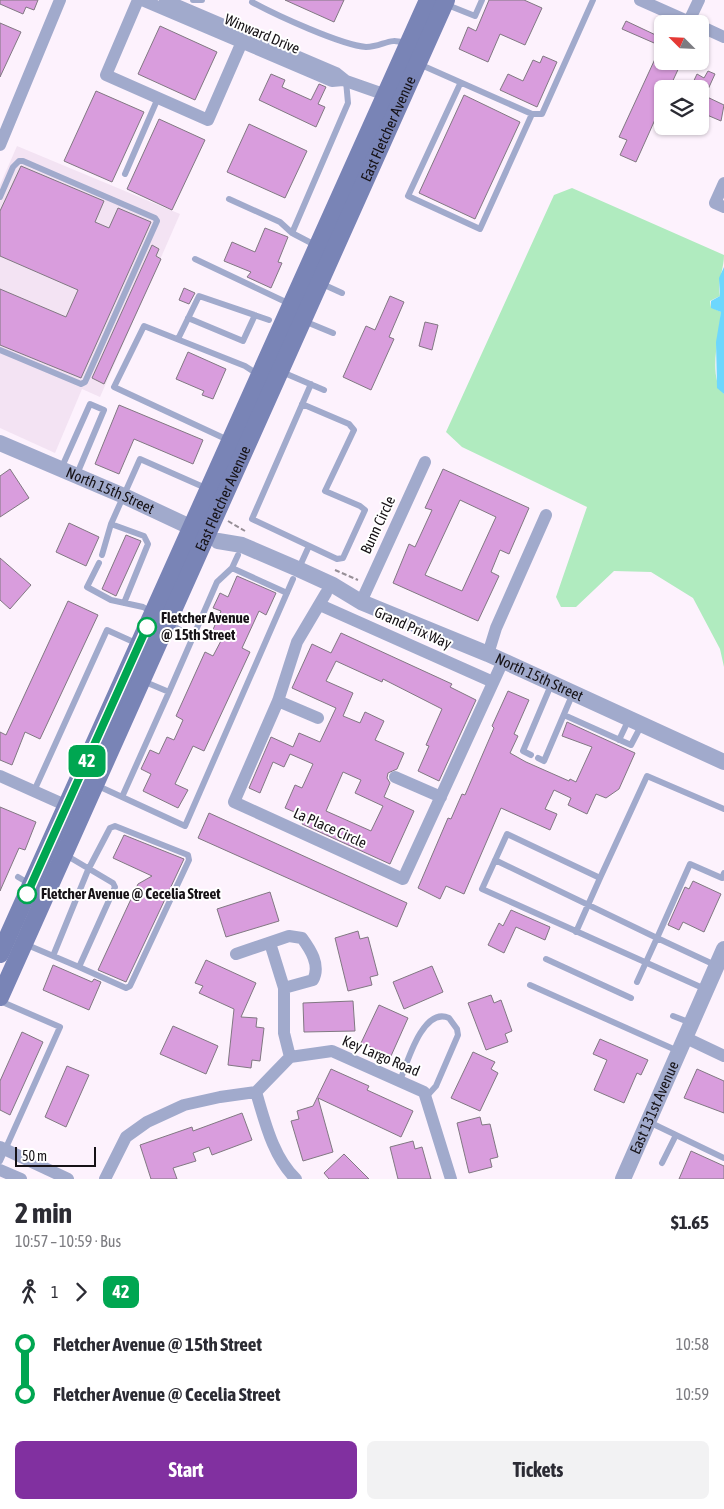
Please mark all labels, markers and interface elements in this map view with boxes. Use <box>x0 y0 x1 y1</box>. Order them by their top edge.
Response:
street label: Winward Drive <box>222 10 303 57</box>
north arrow <box>654 15 709 70</box>
map controls <box>654 15 709 135</box>
street label: East Fletcher Avenue <box>357 73 419 184</box>
button: layers <box>654 80 709 135</box>
street label: East Fletcher Avenue <box>192 443 254 554</box>
street label: North 15th Street <box>64 463 157 517</box>
street label: Bunn Circle <box>357 493 398 556</box>
street label: Grand Prix Way <box>372 603 454 652</box>
place label: Fletcher Avenue @ 15th Street <box>161 609 250 643</box>
marker: Fletcher Avenue @ 15th Street <box>137 617 157 637</box>
street label: North 15th Street <box>493 650 586 704</box>
line badge: 42 <box>64 745 110 777</box>
text: 42 <box>79 750 95 771</box>
street label: La Place Circle <box>291 804 370 851</box>
marker: Fletcher Avenue @ Cecelia Street <box>17 884 37 904</box>
place label: Fletcher Avenue @ Cecelia Street <box>41 885 221 902</box>
street label: Key Largo Road <box>340 1032 423 1080</box>
street label: East 131st Avenue <box>626 1058 682 1156</box>
scale bar <box>15 1144 96 1167</box>
text: 50 m <box>22 1148 47 1164</box>
text: 2 min <box>15 1197 72 1229</box>
text: $1.65 <box>671 1211 709 1233</box>
text: 10:57 – 10:59 · Bus <box>15 1232 121 1250</box>
icon: walk <box>15 1278 43 1306</box>
icon: forward <box>67 1278 95 1306</box>
text: 42 <box>113 1281 129 1302</box>
text: 1 <box>51 1283 59 1301</box>
text: Fletcher Avenue @ 15th Street <box>53 1333 262 1355</box>
text: 10:58 <box>676 1335 709 1353</box>
text: Fletcher Avenue @ Cecelia Street <box>53 1383 280 1405</box>
text: 10:59 <box>676 1385 709 1403</box>
button: Start <box>15 1441 357 1499</box>
button: Tickets <box>367 1441 709 1499</box>

